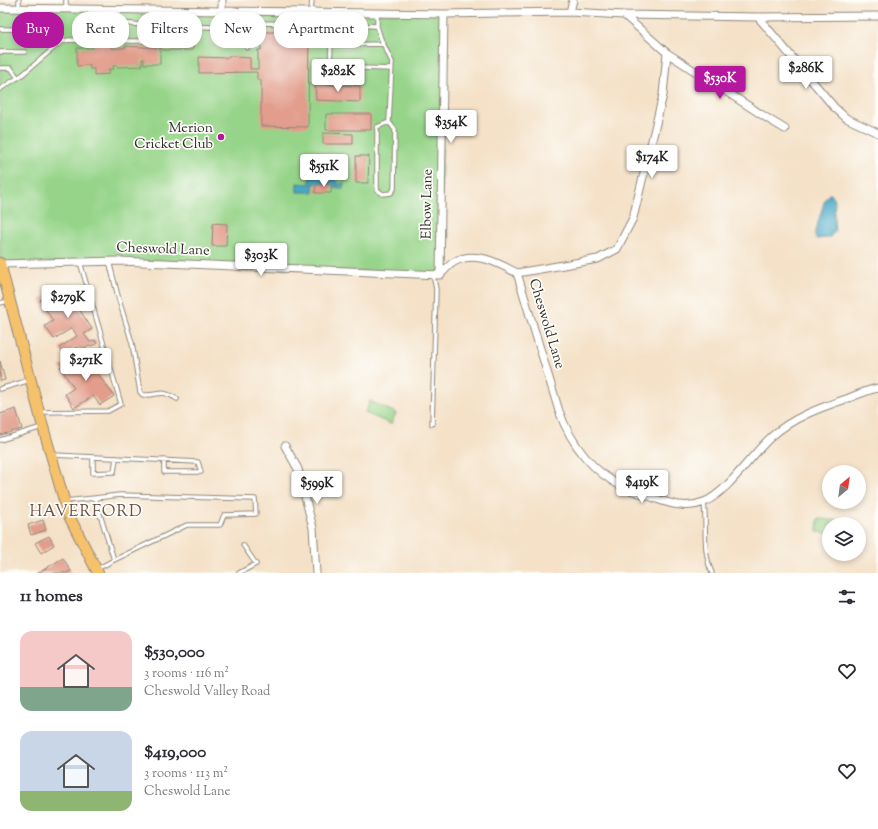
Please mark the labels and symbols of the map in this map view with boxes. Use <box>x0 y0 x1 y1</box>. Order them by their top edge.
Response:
pin: $286K <box>778 56 834 90</box>
pin: $282K <box>310 59 366 93</box>
pin: $530K <box>692 66 748 100</box>
pin: $354K <box>423 110 479 144</box>
place label: Merion Cricket Club <box>134 119 213 155</box>
marker: Merion Cricket Club <box>216 132 226 142</box>
pin: $174K <box>624 145 680 179</box>
pin: $551K <box>296 154 352 188</box>
street label: Elbow Lane <box>417 169 439 239</box>
street label: Cheswold Lane <box>116 238 210 262</box>
pin: $303K <box>233 243 289 277</box>
street label: Cheswold Lane <box>523 276 569 372</box>
pin: $279K <box>40 285 96 319</box>
pin: $271K <box>58 348 114 382</box>
north arrow <box>822 465 866 509</box>
pin: $419K <box>614 470 670 504</box>
pin: $599K <box>289 471 345 505</box>
district label: HAVERFORD <box>29 501 143 524</box>

